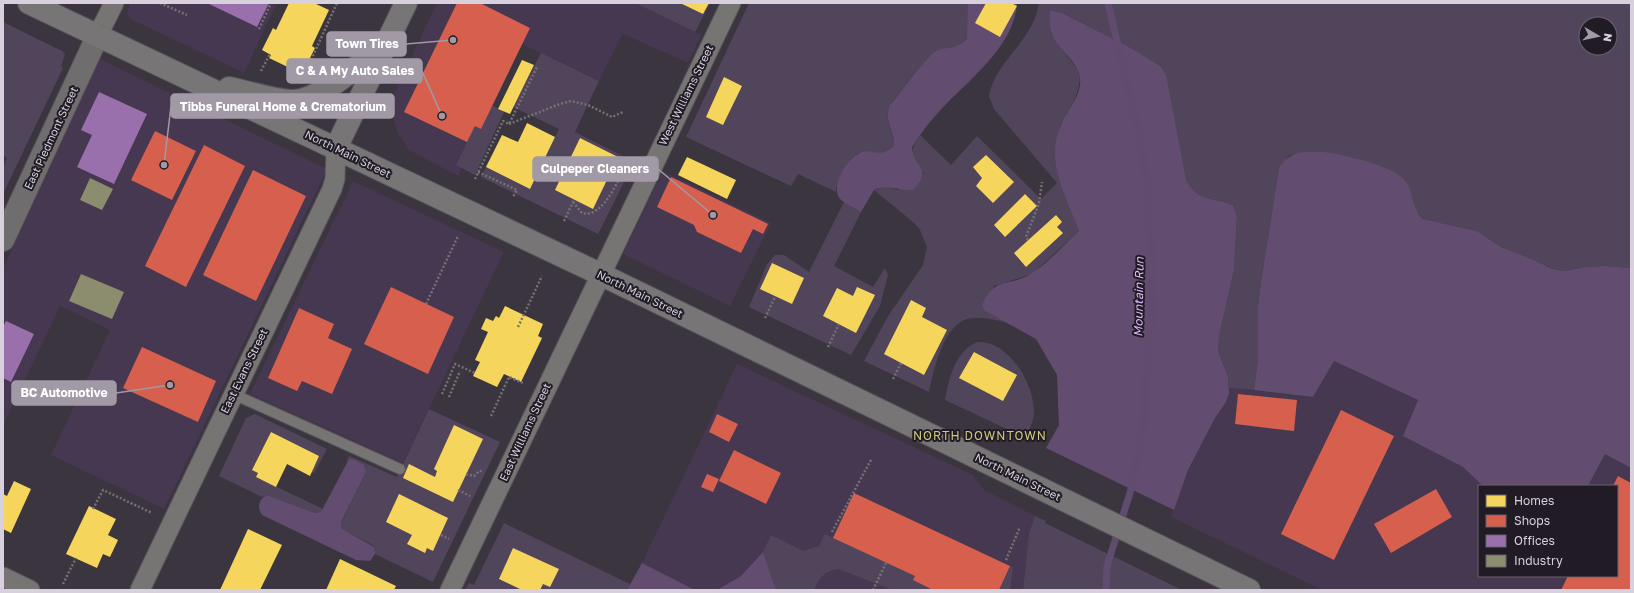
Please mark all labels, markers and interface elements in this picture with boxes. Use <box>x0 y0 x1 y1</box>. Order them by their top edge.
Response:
north arrow <box>1578 16 1618 56</box>
callout: Town Tires <box>327 32 406 56</box>
text: N <box>1601 32 1615 43</box>
text: Town Tires <box>335 36 399 51</box>
street label: West Williams Street <box>656 42 716 147</box>
callout: C & A My Auto Sales <box>287 59 422 83</box>
text: C & A My Auto Sales <box>296 63 415 78</box>
street label: East Piedmont Street <box>21 84 80 191</box>
callout: Tibbs Funeral Home & Crematorium <box>171 94 394 118</box>
text: Tibbs Funeral Home & Crematorium <box>180 99 386 114</box>
street label: North Main Street <box>303 127 393 180</box>
callout: Culpeper Cleaners <box>533 157 658 181</box>
text: Culpeper Cleaners <box>541 161 650 176</box>
water label: Mountain Run <box>1130 256 1147 337</box>
street label: North Main Street <box>595 267 685 320</box>
street label: East Evans Street <box>217 326 270 415</box>
callout: BC Automotive <box>12 381 116 405</box>
street label: East Williams Street <box>496 381 553 483</box>
text: BC Automotive <box>20 385 108 400</box>
district label: NORTH DOWNTOWN <box>913 428 1047 443</box>
street label: North Main Street <box>973 450 1063 503</box>
legend <box>1478 485 1618 577</box>
text: Homes <box>1514 493 1554 508</box>
text: Shops <box>1514 513 1550 528</box>
text: Offices <box>1514 533 1555 548</box>
text: Industry <box>1514 553 1563 568</box>

